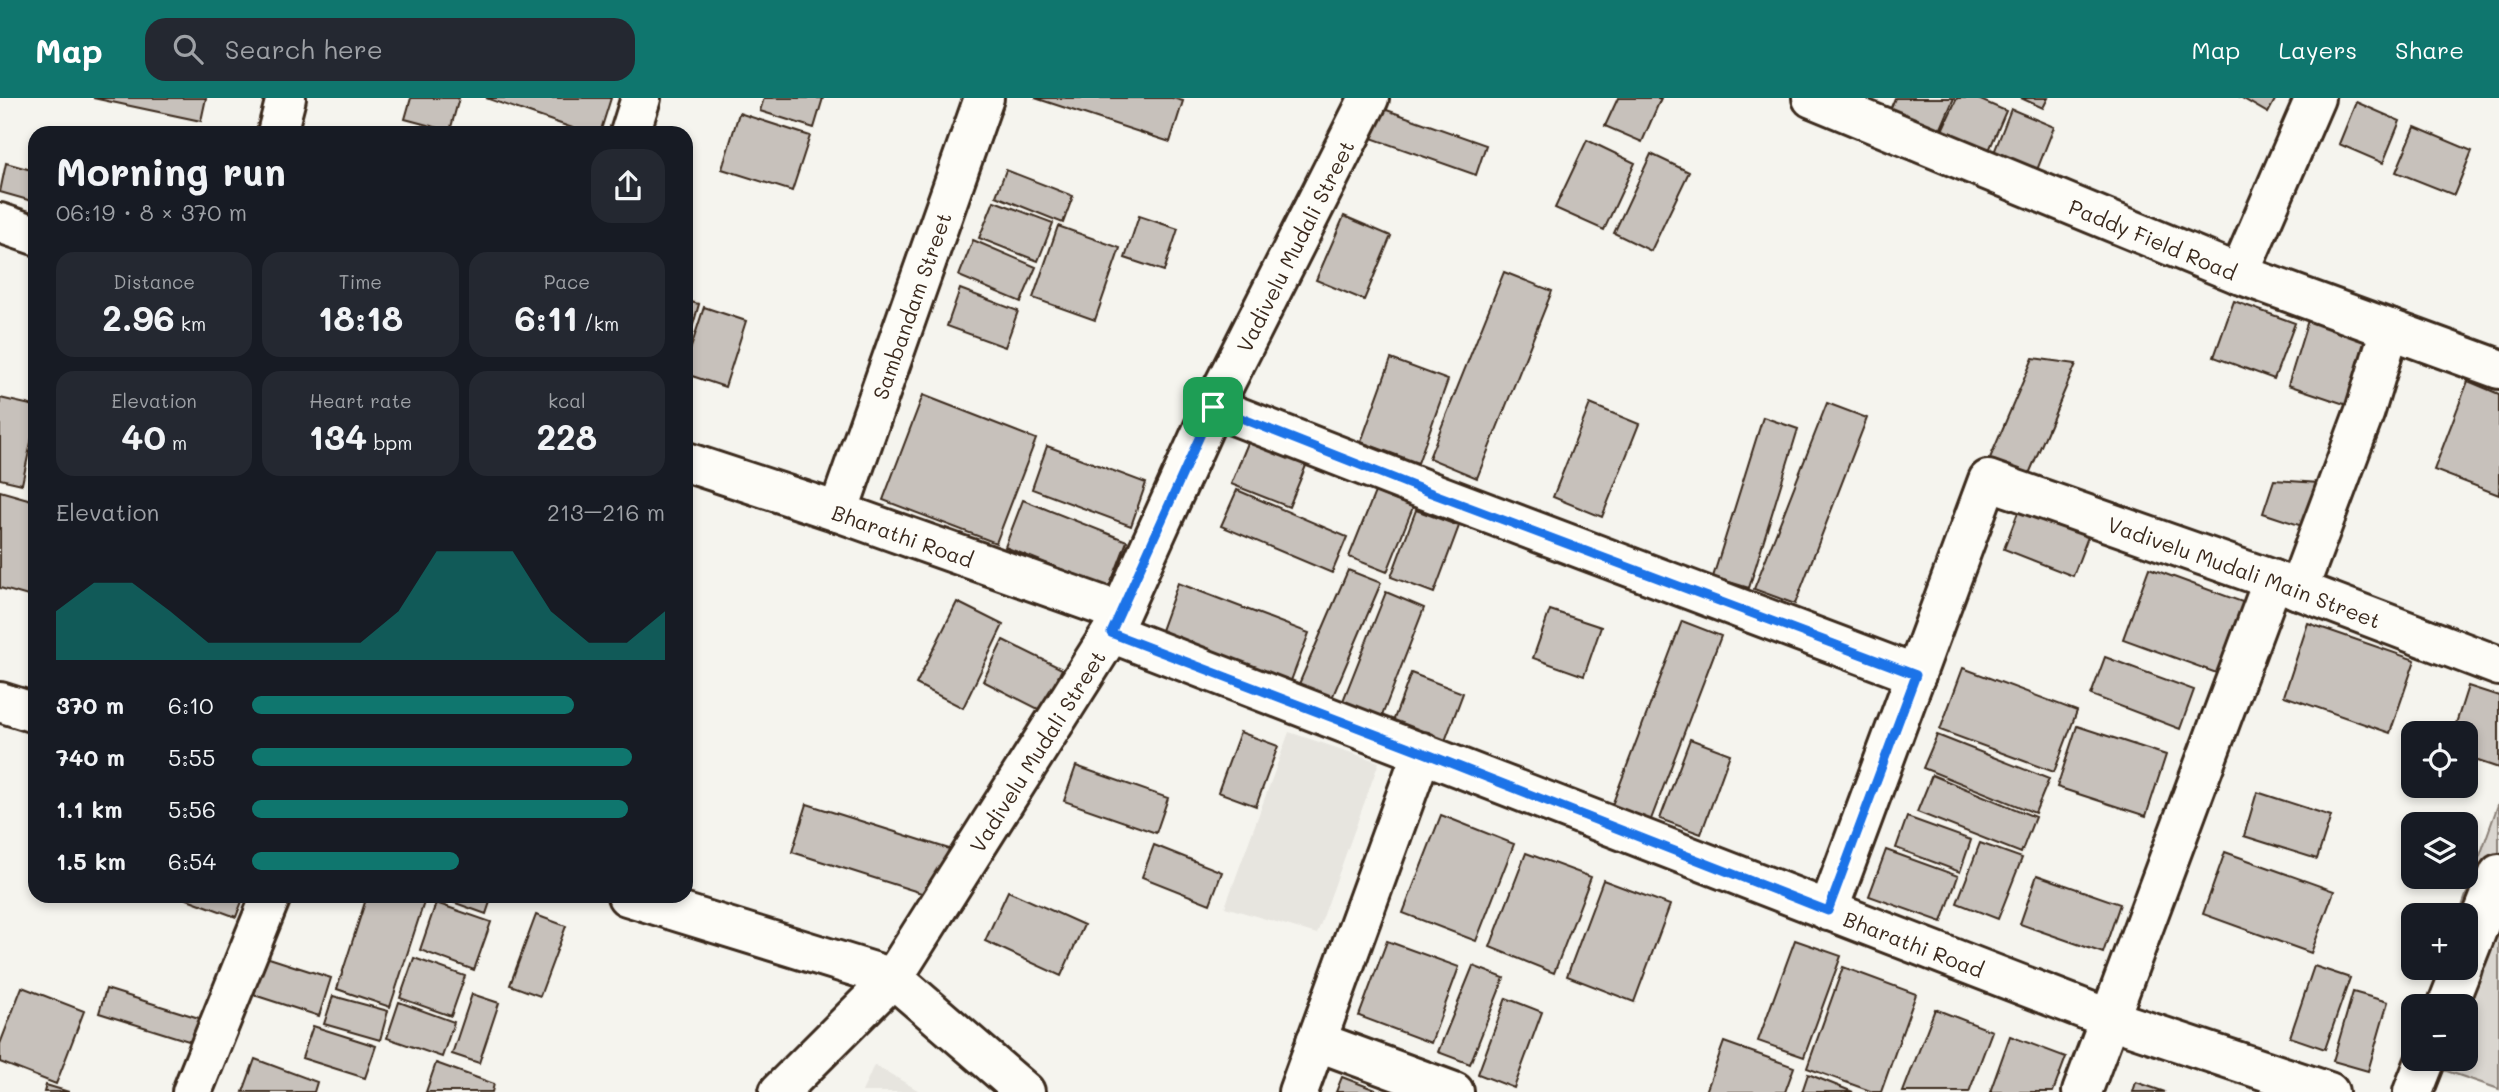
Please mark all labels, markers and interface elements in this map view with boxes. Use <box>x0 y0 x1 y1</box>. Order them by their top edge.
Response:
search box <box>145 18 635 81</box>
text: Map <box>35 28 103 71</box>
icon: search <box>169 30 207 68</box>
text: Search here <box>225 32 383 66</box>
text: Map <box>2192 34 2240 65</box>
text: Layers <box>2278 34 2357 65</box>
text: Share <box>2395 34 2464 65</box>
street label: Vadivelu Mudali Street <box>1230 135 1359 356</box>
text: Morning run <box>56 146 286 196</box>
button: share <box>591 149 665 223</box>
street label: Paddy Field Road <box>2065 192 2241 285</box>
text: 06:19 · 8 × 370 m <box>56 197 247 227</box>
street label: Sambandam Street <box>865 208 956 403</box>
text: Distance <box>113 269 195 294</box>
text: Time <box>339 269 382 294</box>
text: Pace <box>544 269 590 294</box>
text: 2.96 <box>102 294 175 340</box>
text: 18:18 <box>318 294 403 340</box>
text: 6:11 <box>515 294 578 340</box>
text: km <box>175 311 206 336</box>
text: /km <box>578 311 619 336</box>
pin <box>1183 377 1243 437</box>
text: Elevation <box>112 388 197 413</box>
text: Heart rate <box>309 388 412 413</box>
text: kcal <box>548 388 586 413</box>
icon: arrive <box>1194 388 1232 426</box>
text: 40 <box>121 413 166 459</box>
text: 134 <box>309 413 367 459</box>
text: 228 <box>536 413 597 459</box>
text: m <box>166 430 187 455</box>
text: bpm <box>367 430 412 455</box>
text: Elevation <box>56 497 159 527</box>
text: 213–216 m <box>547 497 665 527</box>
street label: Bharathi Road <box>829 498 977 573</box>
street label: Vadivelu Mudali Main Street <box>2104 510 2385 633</box>
street label: Vadivelu Mudali Street <box>963 645 1110 857</box>
text: 370 m <box>56 690 124 720</box>
text: 6:10 <box>168 690 214 720</box>
map controls <box>2401 721 2478 1071</box>
button: locate <box>2401 721 2478 798</box>
text: 740 m <box>56 742 125 772</box>
text: 5:55 <box>168 742 215 772</box>
text: 1.1 km <box>56 794 122 824</box>
text: 5:56 <box>168 794 216 824</box>
button: layers <box>2401 812 2478 889</box>
text: 1.5 km <box>56 846 126 876</box>
text: 6:54 <box>168 846 216 876</box>
button: + <box>2401 903 2478 980</box>
street label: Bharathi Road <box>1840 904 1988 983</box>
button: − <box>2401 994 2478 1071</box>

